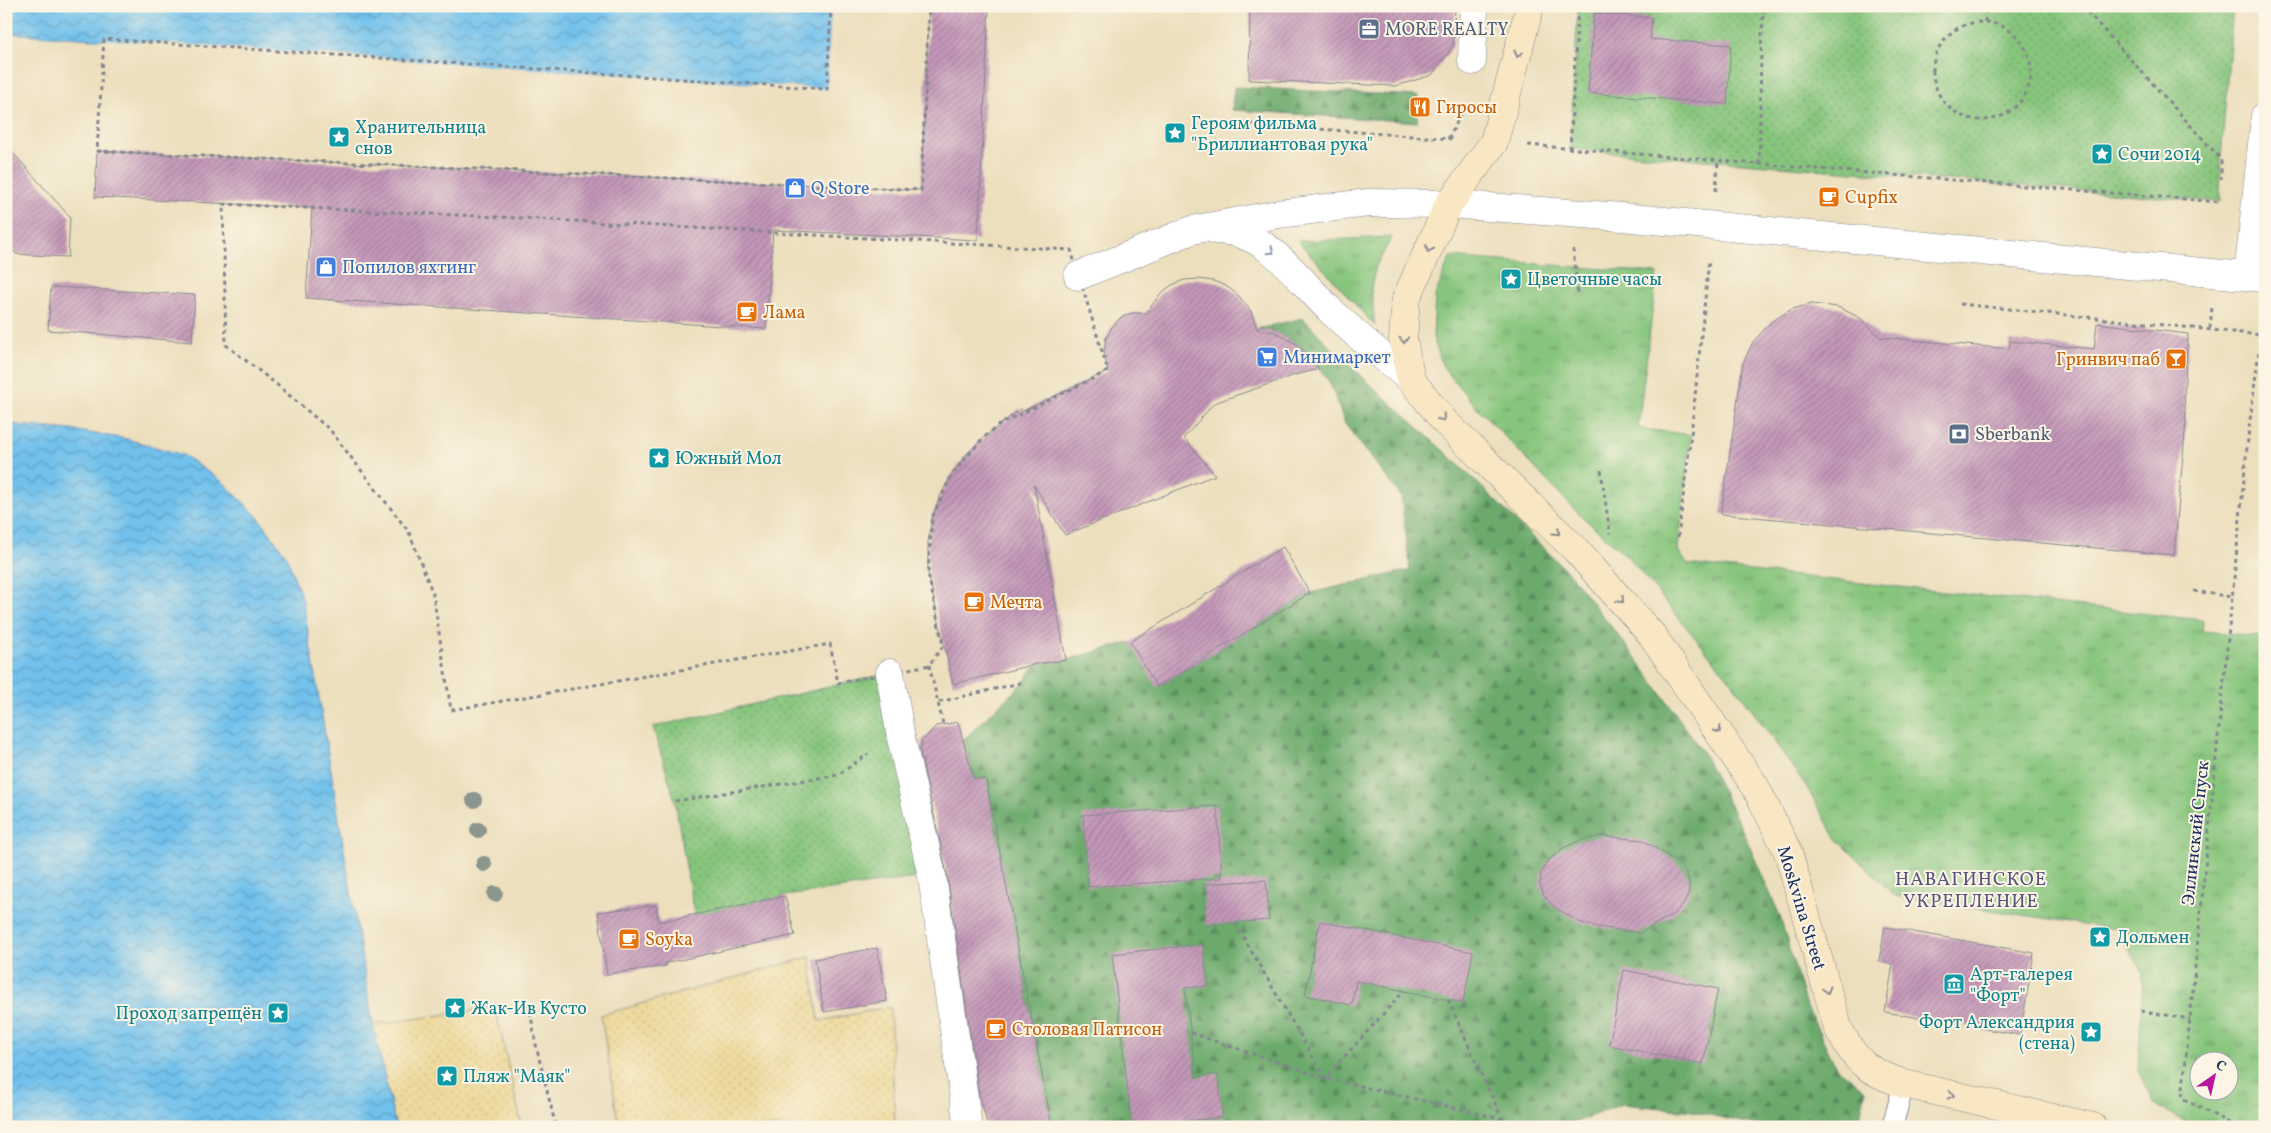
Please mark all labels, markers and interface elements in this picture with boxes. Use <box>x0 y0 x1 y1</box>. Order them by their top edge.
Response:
office icon: MORE REALTY <box>1357 17 1381 41</box>
place label: MORE REALTY <box>1385 18 1509 43</box>
one-way arrow <box>1513 49 1524 58</box>
restaurant icon: Гиросы <box>1408 95 1432 119</box>
place label: Гиросы <box>1436 96 1497 121</box>
place label: Героям фильма "Бриллиантовая рука" <box>1191 112 1373 158</box>
place label: Хранительница снов <box>355 116 486 162</box>
place icon: Героям фильма "Бриллиантовая рука" <box>1163 121 1187 145</box>
place icon: Хранительница снов <box>327 125 351 149</box>
place icon: Сочи 2014 <box>2090 142 2114 166</box>
place label: Сочи 2014 <box>2118 143 2202 168</box>
shop icon: Q Store <box>783 176 807 200</box>
place label: Q Store <box>811 177 869 202</box>
cafe icon: Cupfix <box>1817 185 1841 209</box>
place label: Cupfix <box>1845 186 1898 211</box>
one-way arrow <box>1424 244 1435 253</box>
one-way arrow <box>1265 245 1275 254</box>
shop icon: Попилов яхтинг <box>314 255 338 279</box>
place label: Попилов яхтинг <box>342 256 476 281</box>
place icon: Цветочные часы <box>1499 267 1523 291</box>
place label: Цветочные часы <box>1527 268 1662 293</box>
cafe icon: Лама <box>735 300 759 324</box>
place label: Лама <box>763 301 805 326</box>
one-way arrow <box>1399 336 1410 344</box>
supermarket icon: Минимаркет <box>1255 345 1279 369</box>
place label: Минимаркет <box>1283 346 1391 371</box>
bar icon: Гринвич паб <box>2164 347 2188 371</box>
place label: Гринвич паб <box>2056 348 2160 373</box>
one-way arrow <box>1436 412 1445 421</box>
bank icon: Sberbank <box>1947 422 1971 446</box>
place label: Sberbank <box>1975 423 2050 448</box>
place icon: Южный Мол <box>647 446 671 470</box>
place label: Южный Мол <box>675 447 782 472</box>
one-way arrow <box>1552 526 1561 535</box>
cafe icon: Мечта <box>962 590 986 614</box>
place label: Мечта <box>990 591 1043 616</box>
one-way arrow <box>1615 594 1624 603</box>
one-way arrow <box>1712 724 1721 734</box>
street label: Эллинский Спуск <box>2176 759 2217 907</box>
street label: Moskvina Street <box>1770 843 1831 974</box>
district label: НАВАГИНСКОЕ УКРЕПЛЕНИЕ <box>1895 867 2047 915</box>
place icon: Дольмен <box>2088 925 2112 949</box>
place label: Дольмен <box>2116 926 2189 951</box>
cafe icon: Soyka <box>617 927 641 951</box>
place label: Soyka <box>645 928 693 953</box>
place label: Арт-галерея "Форт" <box>1970 963 2073 1009</box>
museum icon: Арт-галерея "Форт" <box>1942 972 1966 996</box>
one-way arrow <box>1822 986 1832 994</box>
place icon: Жак-Ив Кусто <box>443 996 467 1020</box>
place label: Жак-Ив Кусто <box>471 997 587 1022</box>
place icon: Проход запрещён <box>266 1001 290 1025</box>
place label: Проход запрещён <box>116 1002 262 1027</box>
place label: Форт Александрия (стена) <box>1919 1011 2075 1057</box>
cafe icon: Столовая Патисон <box>984 1017 1008 1041</box>
place label: Столовая Патисон <box>1012 1018 1162 1043</box>
place icon: Форт Александрия (стена) <box>2079 1020 2103 1044</box>
north arrow <box>2188 1050 2238 1100</box>
text: С <box>2211 1056 2229 1077</box>
place icon: Пляж "Маяк" <box>435 1064 459 1088</box>
place label: Пляж "Маяк" <box>463 1065 571 1090</box>
one-way arrow <box>1947 1089 1956 1100</box>

